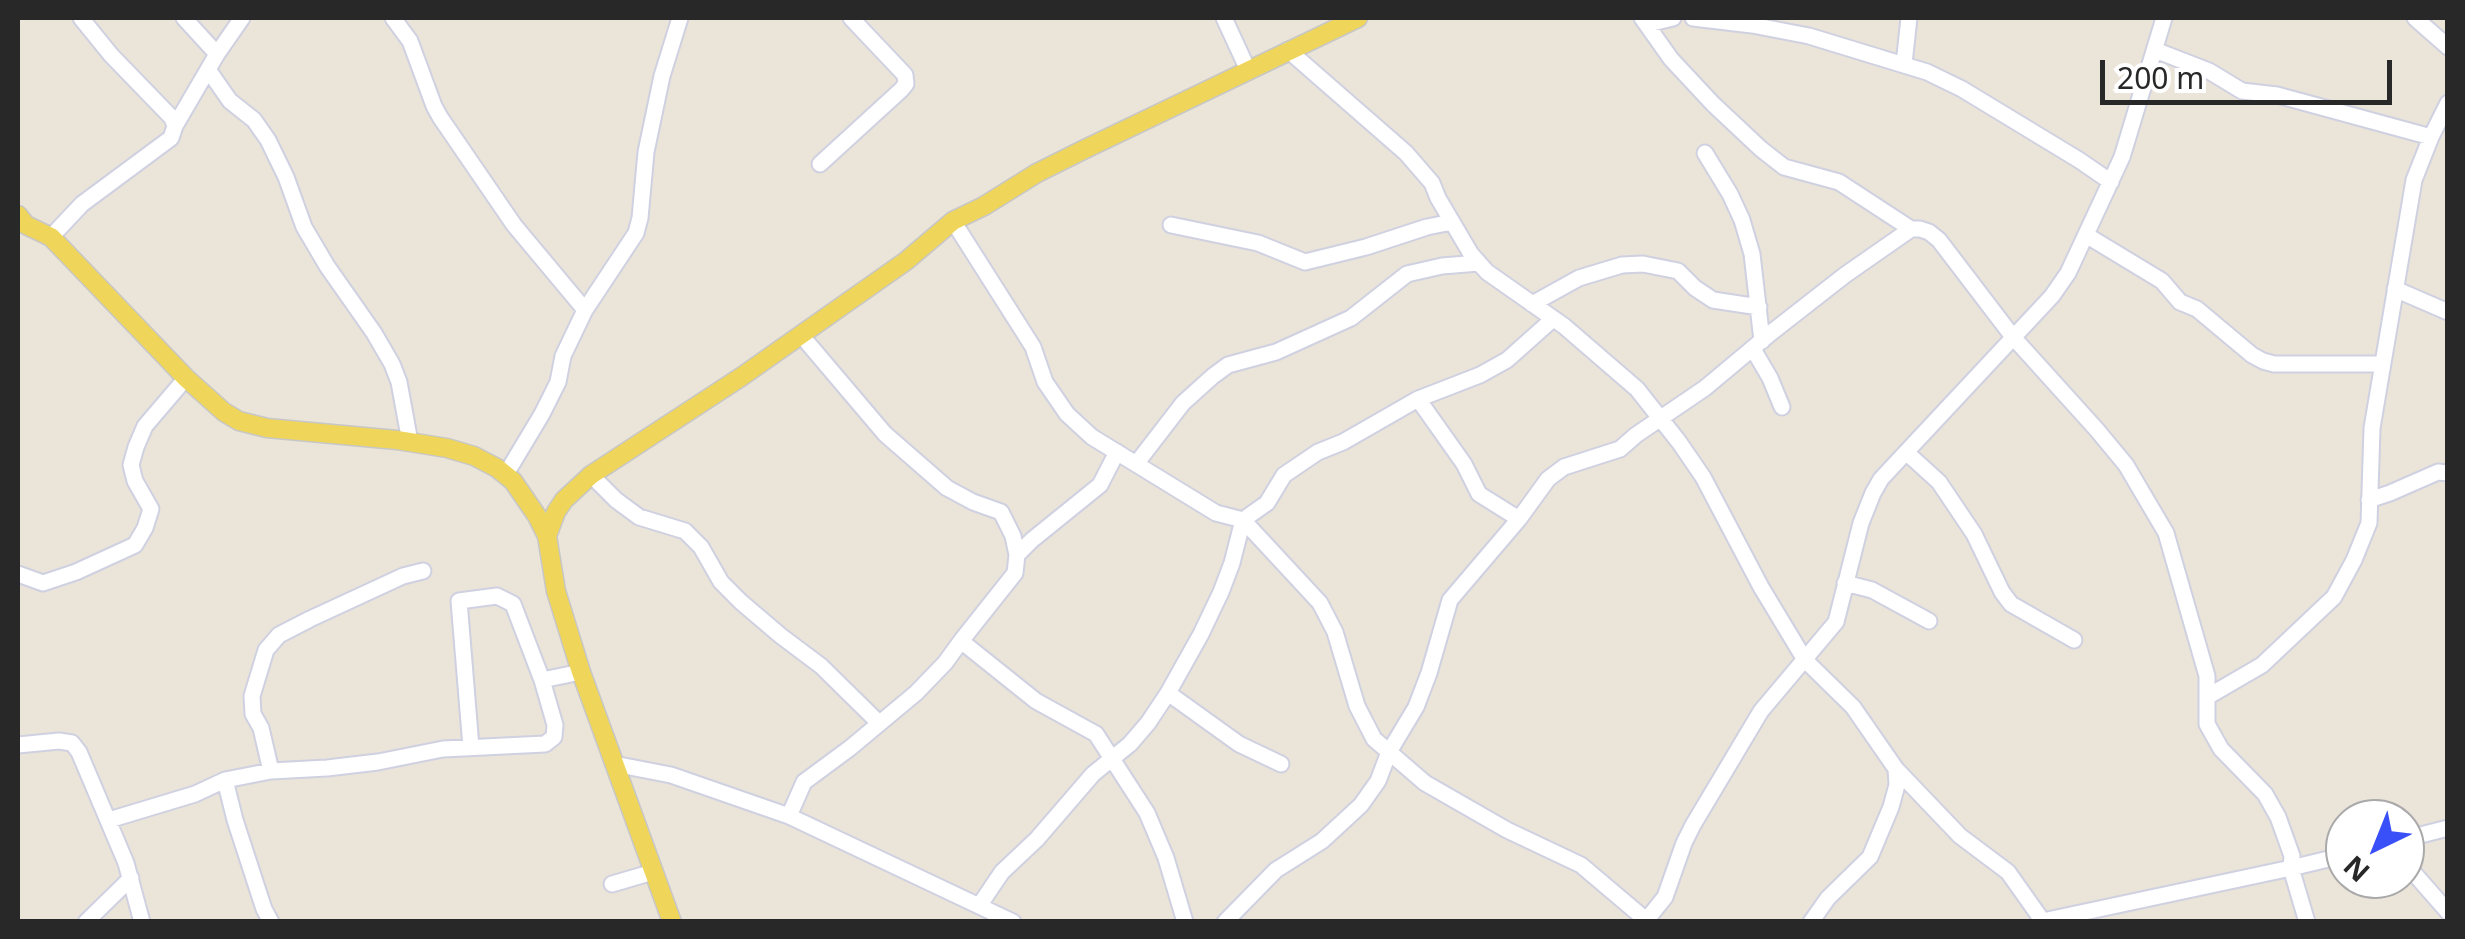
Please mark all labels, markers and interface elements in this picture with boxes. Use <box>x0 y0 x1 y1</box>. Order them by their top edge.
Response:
scale bar <box>2105 40 2398 102</box>
text: 200 m <box>2117 57 2204 98</box>
north arrow <box>2325 799 2425 899</box>
text: N <box>2335 848 2377 891</box>

